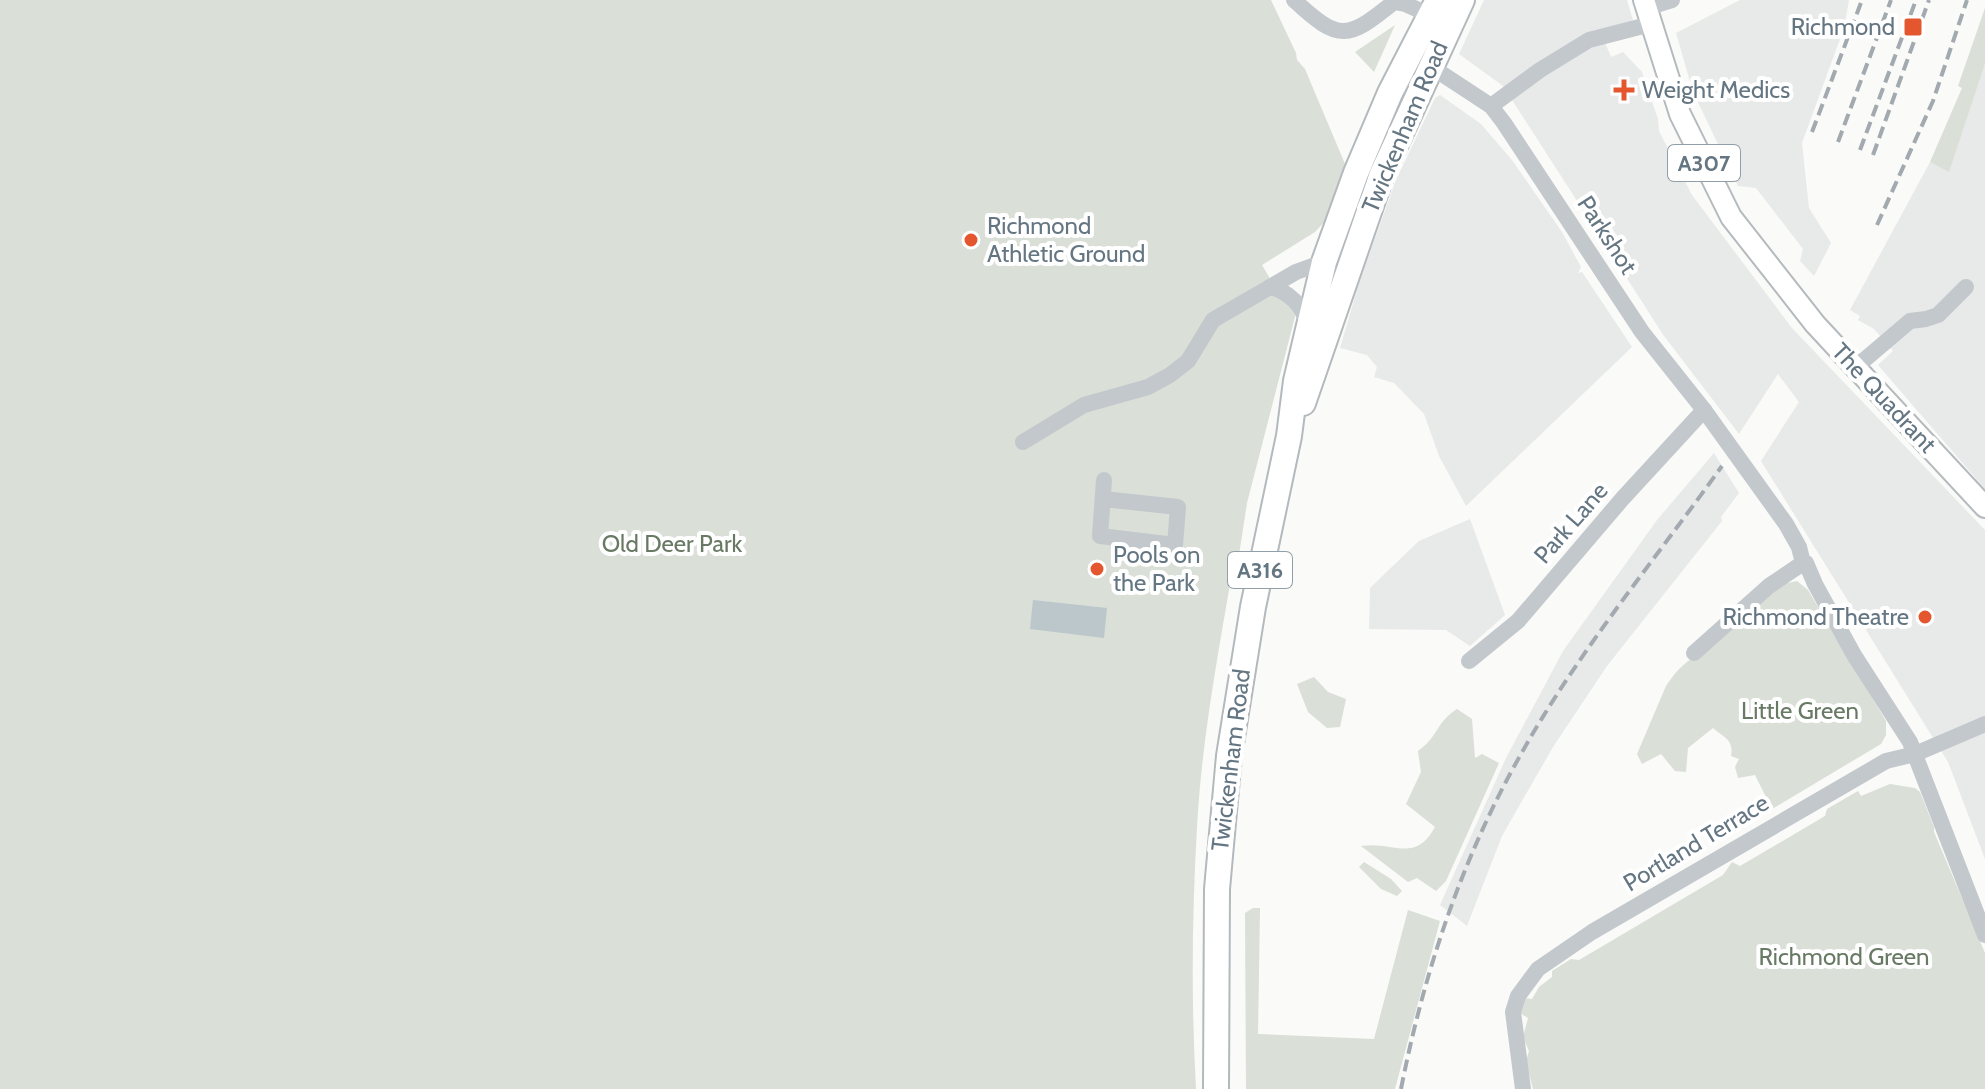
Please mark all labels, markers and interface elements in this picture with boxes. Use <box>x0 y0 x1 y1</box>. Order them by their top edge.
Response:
place label: Richmond <box>1791 12 1895 41</box>
marker: Richmond <box>1902 16 1924 38</box>
street label: Twickenham Road <box>1355 37 1454 217</box>
place label: Weight Medics <box>1642 75 1790 104</box>
marker: Weight Medics <box>1613 79 1635 101</box>
road number: A307 <box>1668 145 1740 181</box>
street label: Parkshot <box>1571 190 1643 279</box>
place label: Richmond Athletic Ground <box>987 211 1145 268</box>
marker: Richmond Athletic Ground <box>962 231 980 249</box>
street label: The Quadrant <box>1826 337 1942 459</box>
street label: Park Lane <box>1528 476 1614 569</box>
park label: Old Deer Park <box>602 529 743 558</box>
place label: Pools on the Park <box>1113 540 1200 597</box>
road number: A316 <box>1228 552 1292 588</box>
marker: Pools on the Park <box>1088 560 1106 578</box>
place label: Richmond Theatre <box>1722 602 1909 631</box>
marker: Richmond Theatre <box>1916 608 1934 626</box>
street label: Twickenham Road <box>1205 667 1256 853</box>
park label: Little Green <box>1741 696 1859 725</box>
street label: Portland Terrace <box>1618 788 1774 897</box>
park label: Richmond Green <box>1759 942 1929 971</box>

